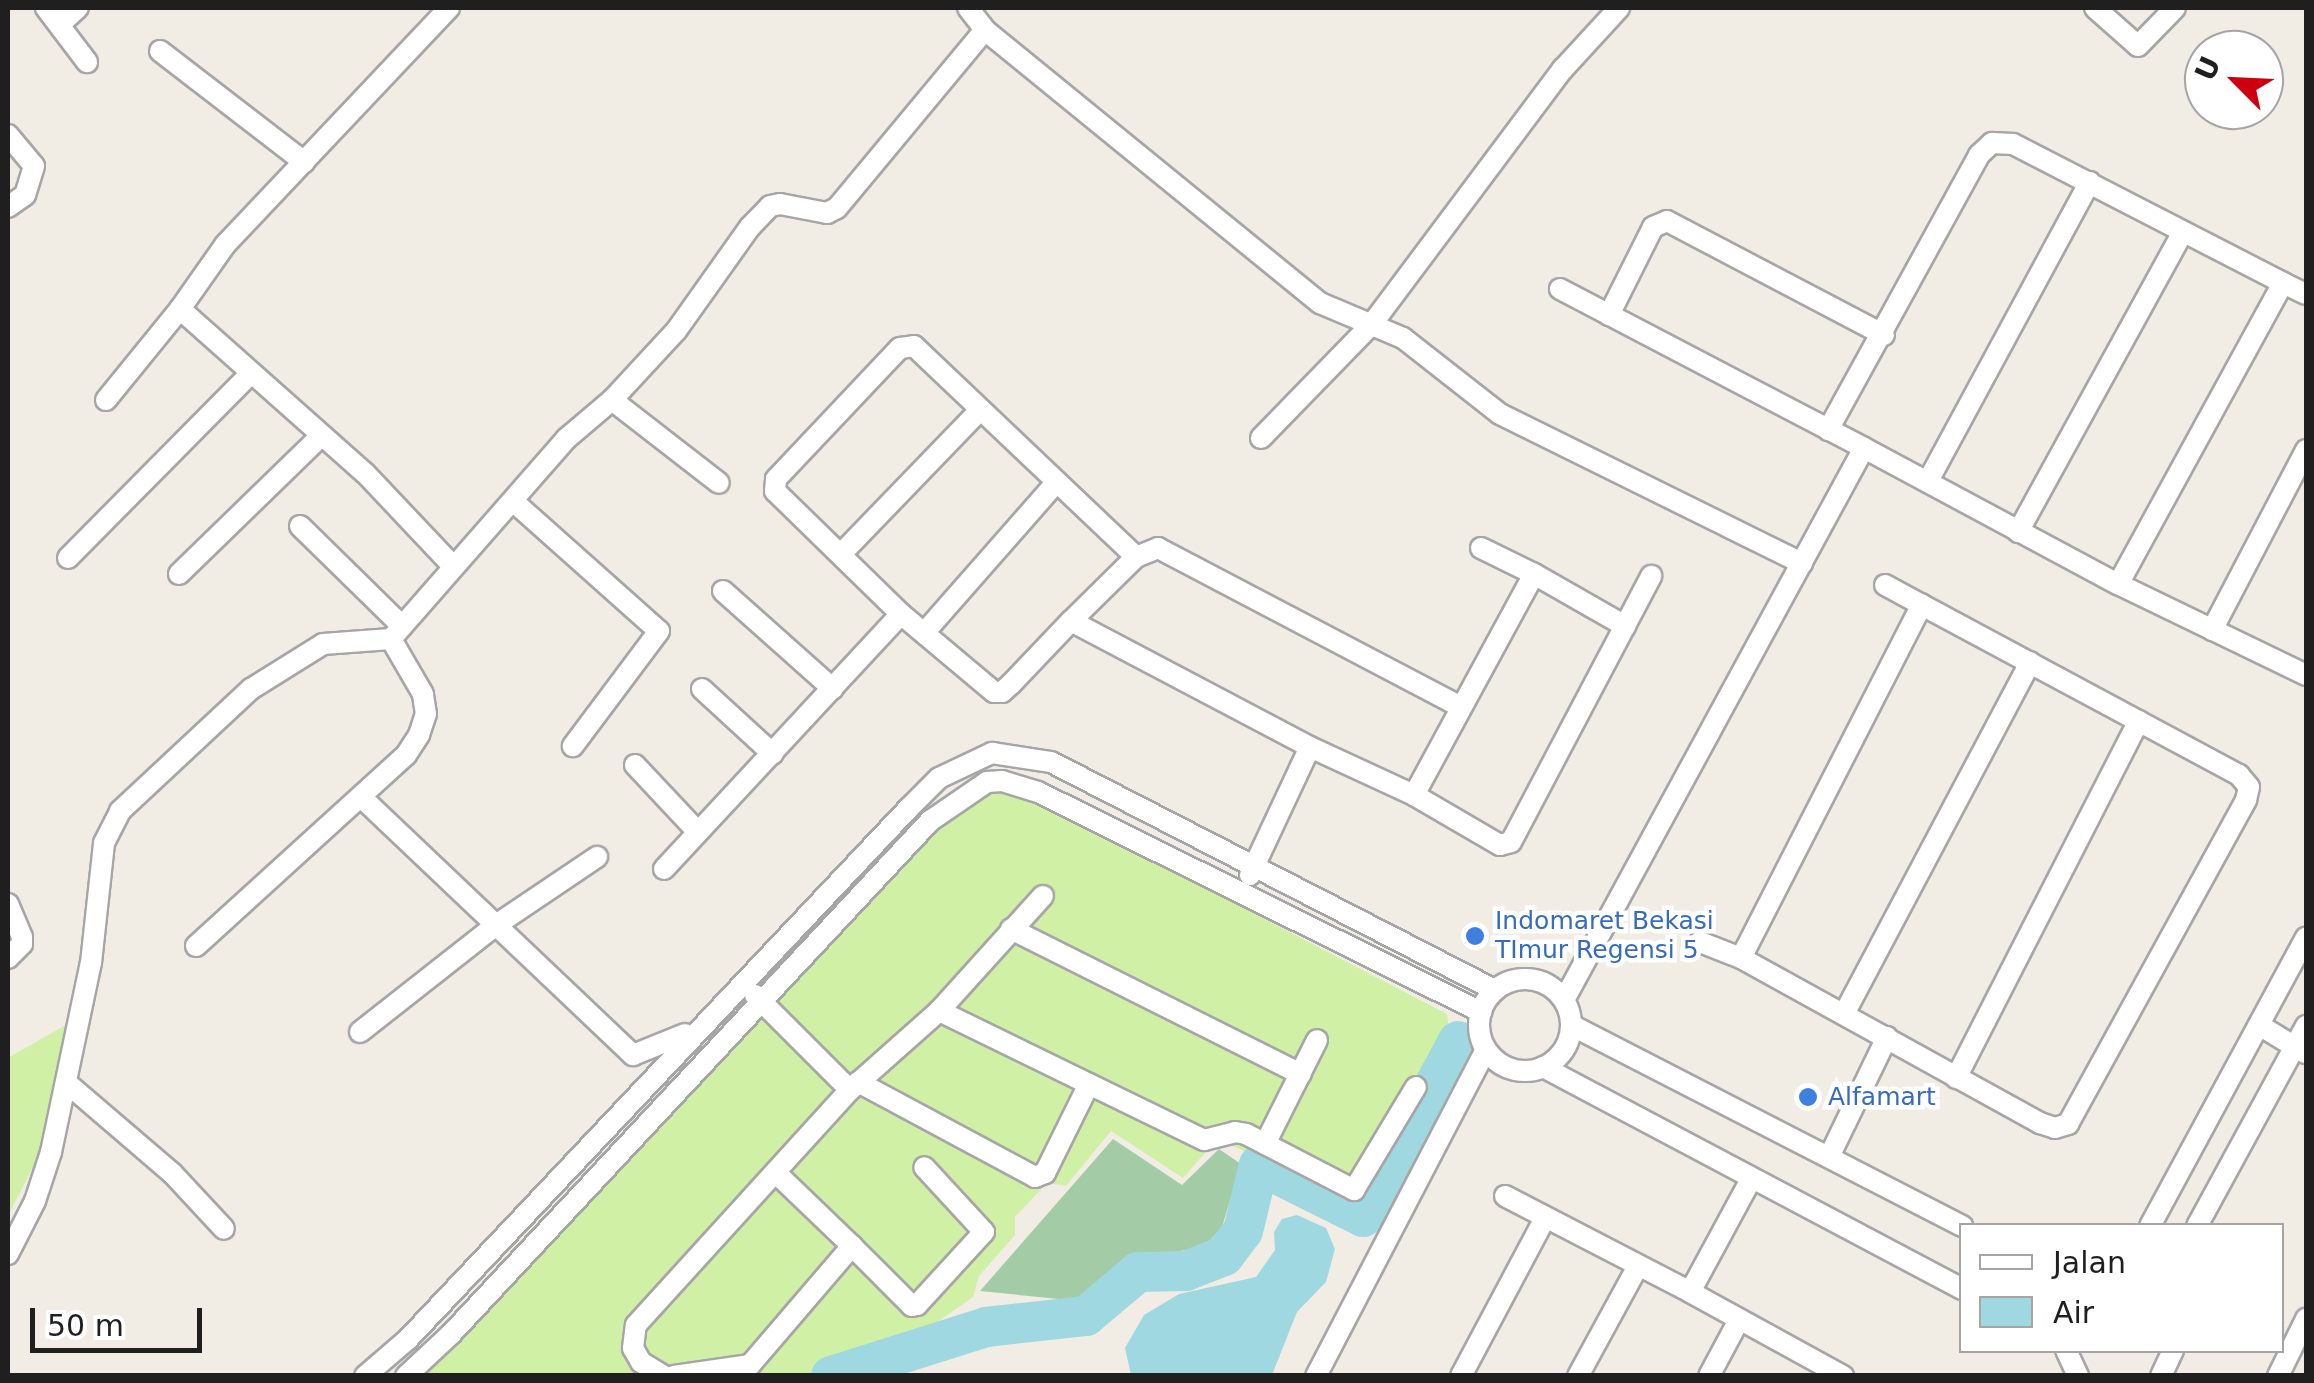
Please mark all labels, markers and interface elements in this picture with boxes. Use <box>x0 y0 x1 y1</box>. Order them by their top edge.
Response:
north arrow <box>2184 30 2284 130</box>
text: U <box>2188 51 2228 86</box>
place label: Indomaret Bekasi TImur Regensi 5 <box>1495 907 1714 966</box>
marker: Indomaret Bekasi TImur Regensi 5 <box>1464 925 1486 947</box>
place label: Alfamart <box>1828 1082 1936 1112</box>
marker: Alfamart <box>1797 1086 1819 1108</box>
legend <box>1959 1223 2284 1353</box>
text: Jalan <box>2053 1245 2126 1280</box>
scale bar <box>35 1288 208 1350</box>
text: Air <box>2053 1295 2094 1330</box>
text: 50 m <box>47 1308 124 1343</box>

